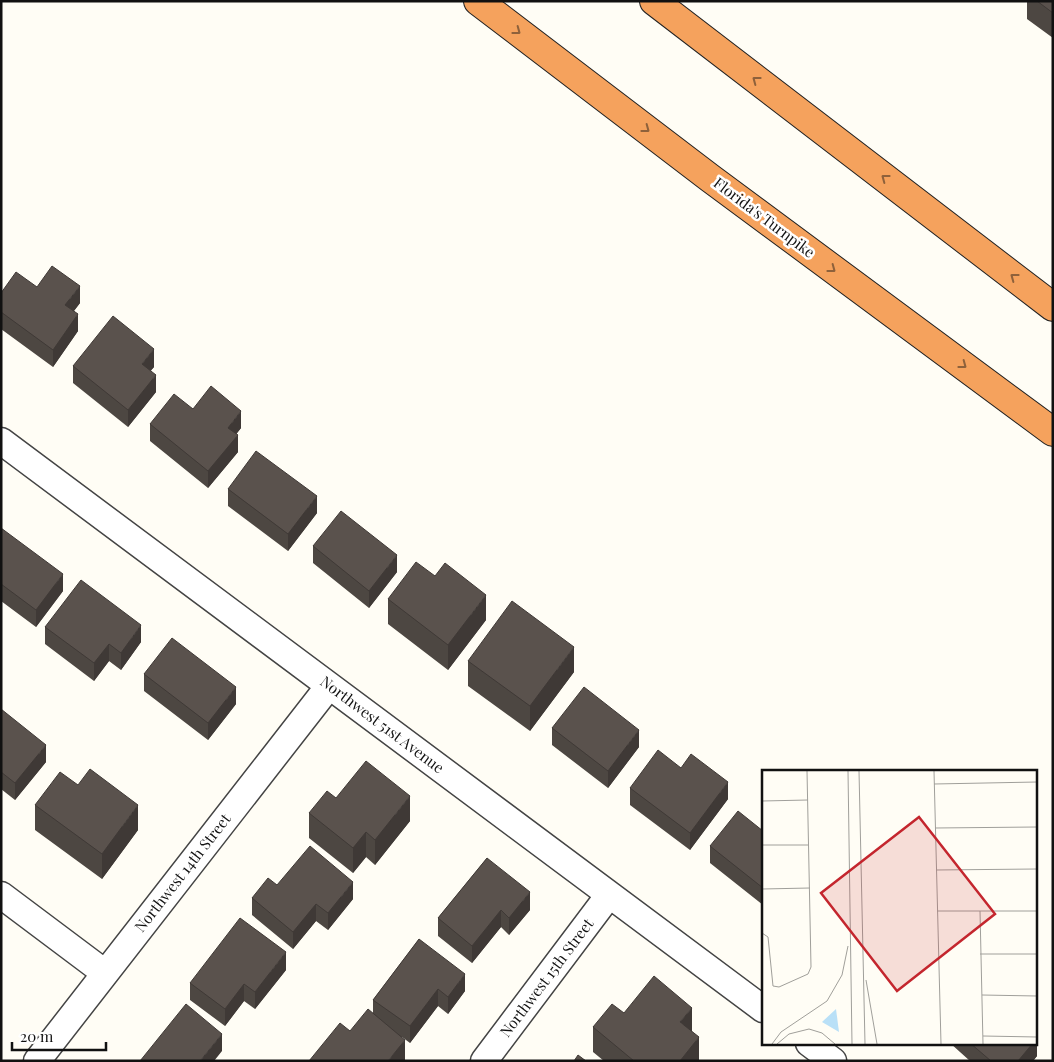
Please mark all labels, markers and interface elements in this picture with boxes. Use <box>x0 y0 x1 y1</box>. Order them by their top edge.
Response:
one-way arrow <box>511 25 520 33</box>
one-way arrow <box>753 77 762 85</box>
one-way arrow <box>640 123 650 132</box>
street label: Florida's Turnpike <box>710 173 819 262</box>
one-way arrow <box>882 176 891 184</box>
one-way arrow <box>826 263 835 271</box>
one-way arrow <box>1010 274 1020 283</box>
one-way arrow <box>957 360 966 368</box>
street label: Northwest 51st Avenue <box>317 671 449 777</box>
inset map <box>762 770 1036 1044</box>
street label: Northwest 14th Street <box>130 809 235 936</box>
street label: Northwest 15th Street <box>495 914 598 1041</box>
scale bar <box>12 1020 106 1052</box>
text: 20 m <box>20 1026 54 1046</box>

